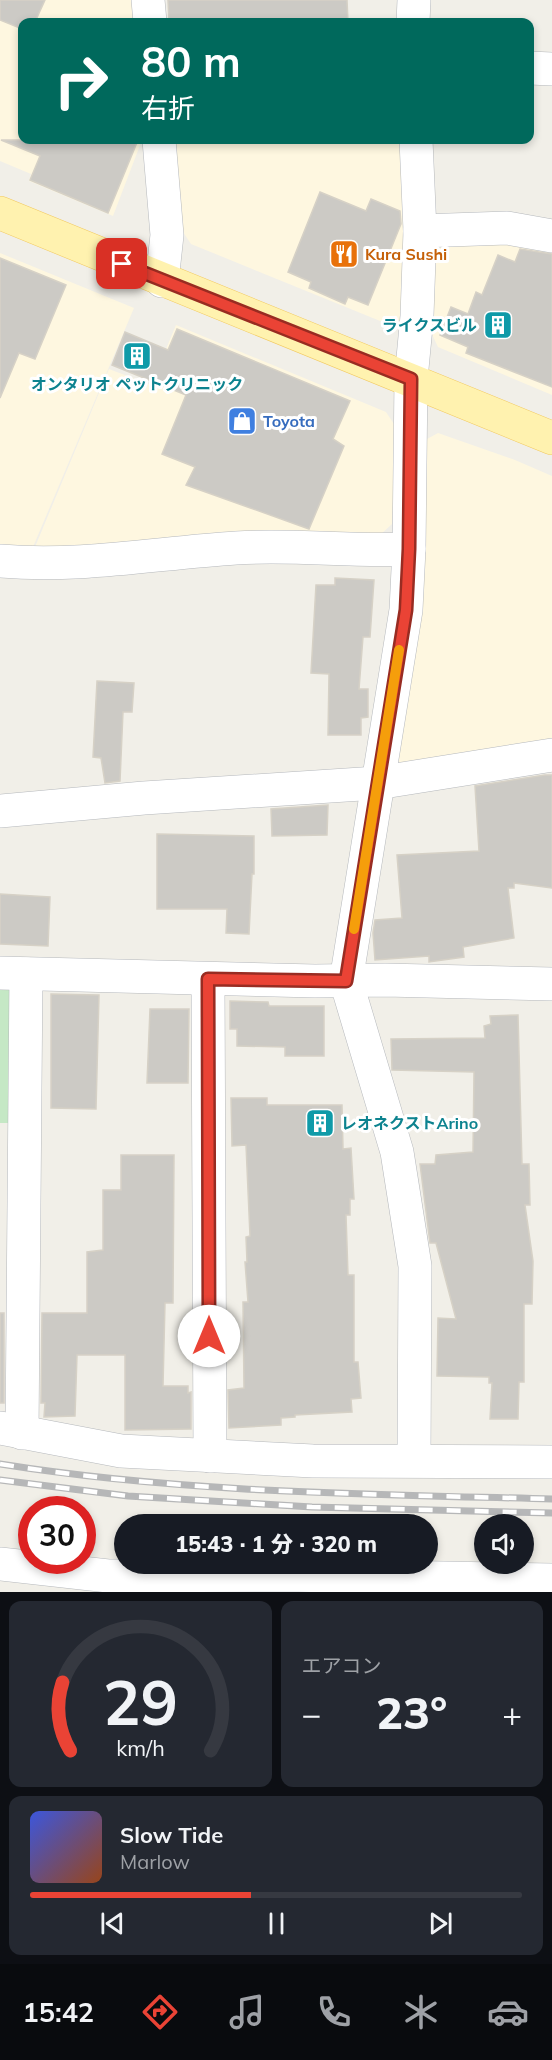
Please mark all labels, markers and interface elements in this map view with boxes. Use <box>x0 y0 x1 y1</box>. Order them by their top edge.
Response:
text: 80 m <box>141 35 241 88</box>
icon: right <box>42 42 120 120</box>
text: 右折 <box>141 91 195 125</box>
pin <box>96 238 147 289</box>
restaurant icon: Kura Sushi <box>328 238 360 270</box>
place label: Kura Sushi <box>365 244 447 264</box>
icon: arrive <box>105 247 138 280</box>
building icon: ライクスビル <box>482 309 514 341</box>
place label: ライクスビル <box>382 315 477 335</box>
building icon: オンタリオ ペットクリニック <box>121 340 153 372</box>
place label: オンタリオ ペットクリニック <box>31 374 243 394</box>
shop icon: Toyota <box>226 405 258 437</box>
place label: Toyota <box>263 411 315 431</box>
building icon: レオネクストArino <box>304 1107 336 1139</box>
place label: レオネクストArino <box>341 1113 478 1133</box>
position arrow <box>177 1304 241 1368</box>
speed limit sign: 30 <box>18 1496 96 1574</box>
map controls <box>474 1514 534 1574</box>
button: sound <box>474 1514 534 1574</box>
text: 15:43 · 1 分 · 320 m <box>175 1530 377 1558</box>
text: エアコン <box>302 1653 382 1678</box>
text: 29 <box>103 1662 178 1741</box>
text: 23° <box>376 1684 447 1740</box>
text: − <box>302 1693 321 1734</box>
text: + <box>502 1693 522 1734</box>
text: km/h <box>116 1734 164 1761</box>
text: Slow Tide <box>120 1821 223 1849</box>
text: Marlow <box>120 1849 190 1874</box>
icon: previous <box>96 1907 129 1940</box>
icon: pause <box>260 1907 293 1940</box>
icon: next <box>424 1907 457 1940</box>
icon: directions <box>139 1991 181 2033</box>
icon: music <box>226 1991 268 2033</box>
icon: phone <box>313 1991 355 2033</box>
icon: climate <box>400 1991 442 2033</box>
icon: car <box>487 1991 529 2033</box>
text: 15:42 <box>23 1995 94 2029</box>

